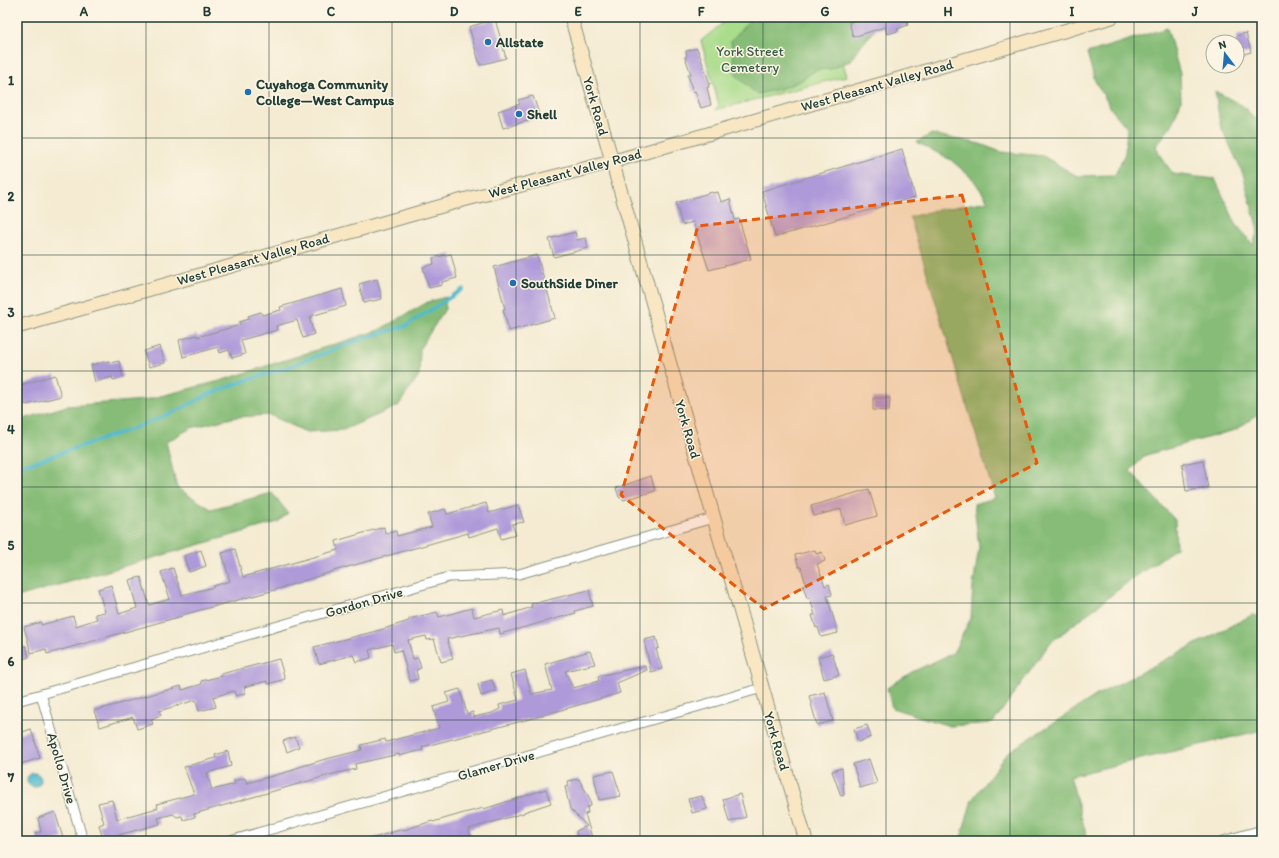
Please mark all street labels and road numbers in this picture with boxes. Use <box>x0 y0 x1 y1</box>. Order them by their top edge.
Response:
street label: West Pleasant Valley Road <box>799 55 956 115</box>
street label: York Road <box>579 75 612 138</box>
street label: West Pleasant Valley Road <box>487 145 644 202</box>
street label: West Pleasant Valley Road <box>175 229 332 289</box>
street label: York Road <box>671 398 704 461</box>
street label: Gordon Drive <box>324 583 405 622</box>
street label: York Road <box>760 710 793 773</box>
street label: Apollo Drive <box>43 731 80 806</box>
street label: Glamer Drive <box>456 746 537 785</box>

